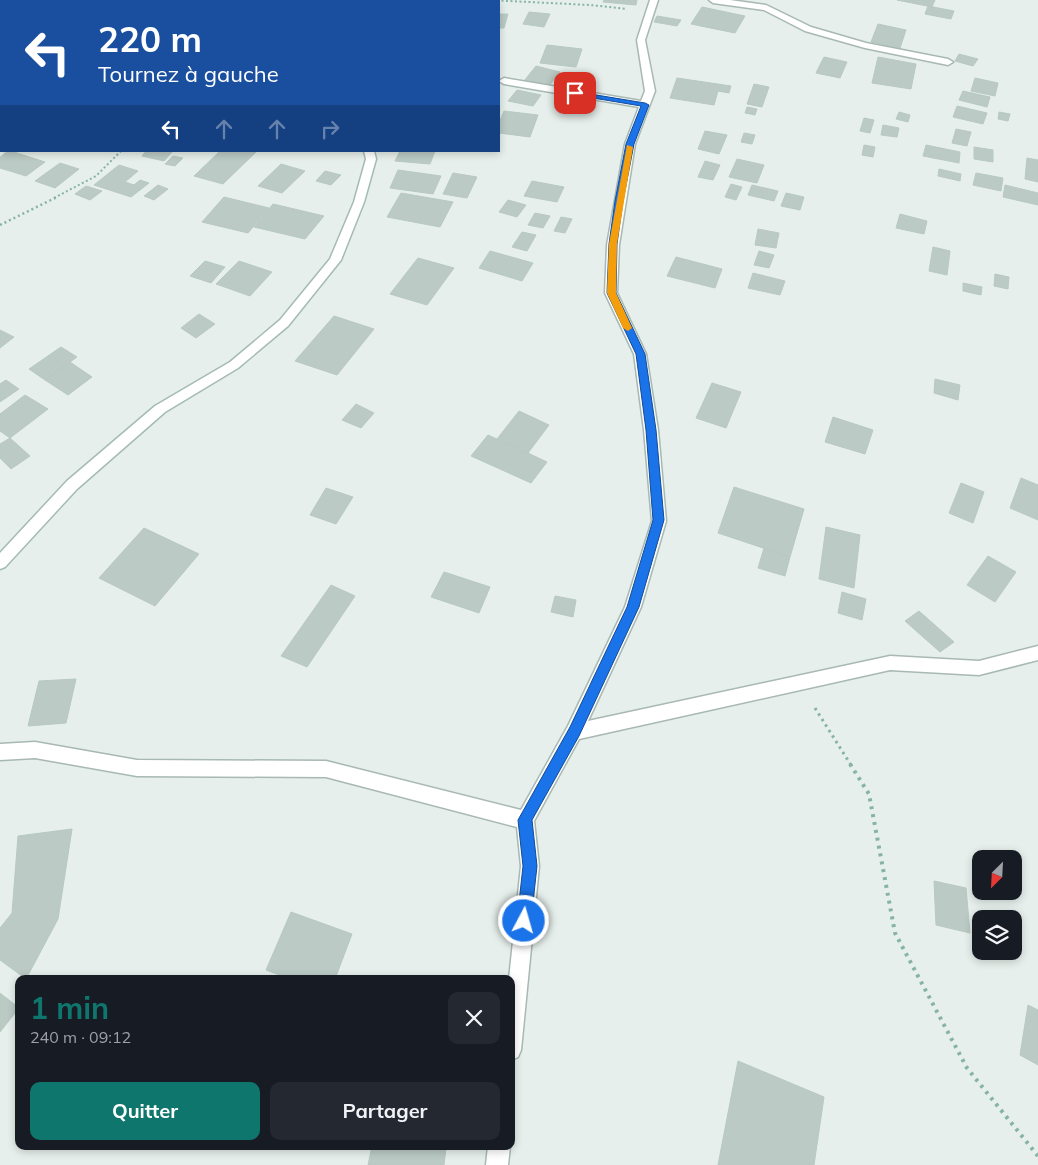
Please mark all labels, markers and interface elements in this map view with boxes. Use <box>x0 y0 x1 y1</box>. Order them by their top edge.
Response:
text: 220 m <box>98 17 202 61</box>
icon: left <box>15 20 80 85</box>
text: Tournez à gauche <box>98 60 279 88</box>
pin <box>554 72 596 114</box>
icon: arrive <box>561 79 589 107</box>
icon: left <box>157 115 185 143</box>
icon: ahead <box>210 115 238 143</box>
icon: ahead <box>263 115 291 143</box>
icon: right <box>316 115 344 143</box>
north arrow <box>972 850 1022 900</box>
map controls <box>972 850 1022 960</box>
position arrow <box>497 894 549 946</box>
button: layers <box>972 910 1022 960</box>
text: 1 min <box>30 989 109 1027</box>
button: close <box>448 992 500 1044</box>
text: 240 m · 09:12 <box>30 1027 131 1047</box>
button: Quitter <box>30 1082 260 1140</box>
button: Partager <box>270 1082 500 1140</box>

